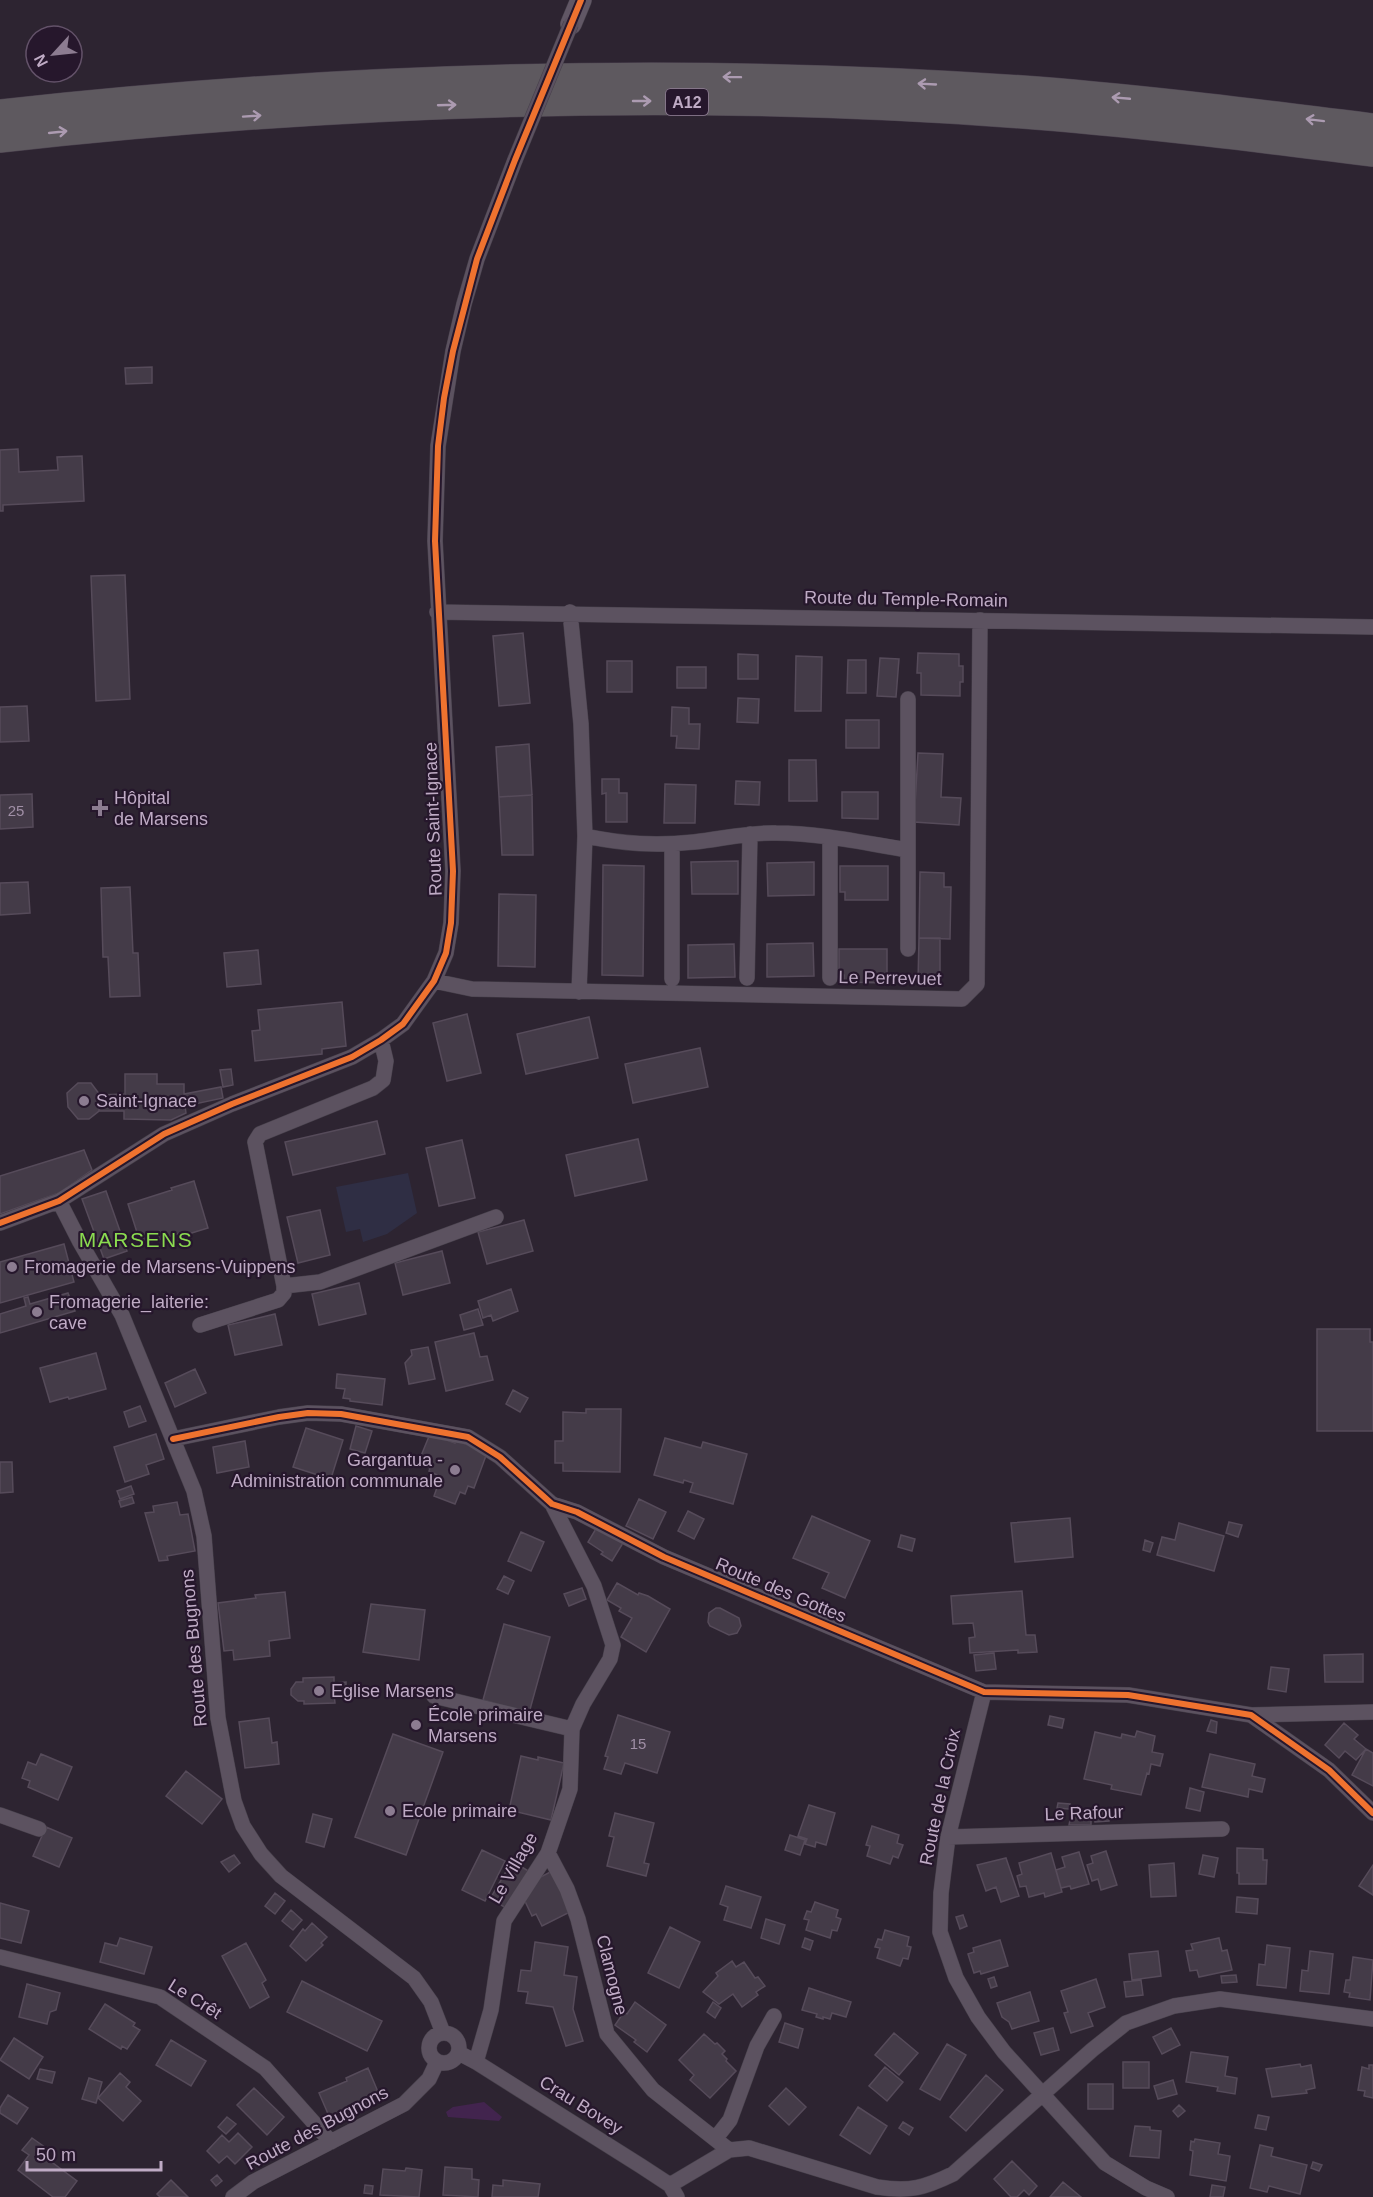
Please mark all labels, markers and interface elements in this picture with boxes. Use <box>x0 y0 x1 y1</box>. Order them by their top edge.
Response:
north arrow <box>24 24 84 84</box>
text: N <box>31 52 51 70</box>
one-way arrow <box>722 71 742 82</box>
one-way arrow <box>917 78 937 89</box>
road number: A12 <box>666 89 708 115</box>
one-way arrow <box>1112 92 1132 103</box>
one-way arrow <box>632 95 652 107</box>
one-way arrow <box>437 99 457 110</box>
one-way arrow <box>242 110 262 121</box>
one-way arrow <box>1306 114 1325 125</box>
one-way arrow <box>48 127 68 138</box>
street label: Route du Temple-Romain <box>804 587 1008 611</box>
street label: Route Saint-Ignace <box>420 742 446 896</box>
place label: Hôpital de Marsens <box>114 788 208 829</box>
marker: Hôpital de Marsens <box>91 799 109 817</box>
house number: 25 <box>8 802 24 819</box>
street label: Le Perrevuet <box>838 967 942 989</box>
place label: Saint-Ignace <box>96 1091 197 1111</box>
marker: Saint-Ignace <box>77 1094 91 1108</box>
district label: MARSENS <box>79 1228 193 1251</box>
place label: Fromagerie de Marsens-Vuippens <box>24 1257 295 1277</box>
marker: Fromagerie de Marsens-Vuippens <box>5 1260 19 1274</box>
place label: Fromagerie_laiterie: cave <box>49 1292 209 1333</box>
marker: Fromagerie_laiterie: cave <box>30 1305 44 1319</box>
place label: Gargantua - Administration communale <box>231 1450 443 1491</box>
marker: Gargantua - Administration communale <box>448 1463 462 1477</box>
street label: Route des Gottes <box>713 1553 849 1627</box>
street label: Route des Bugnons <box>177 1568 211 1728</box>
place label: Eglise Marsens <box>331 1681 454 1701</box>
marker: Eglise Marsens <box>312 1684 326 1698</box>
place label: École primaire Marsens <box>428 1705 543 1746</box>
marker: École primaire Marsens <box>409 1718 423 1732</box>
street label: Route de la Croix <box>916 1727 964 1867</box>
house number: 15 <box>630 1735 646 1752</box>
place label: Ecole primaire <box>402 1801 517 1821</box>
street label: Le Rafour <box>1044 1802 1124 1824</box>
marker: Ecole primaire <box>383 1804 397 1818</box>
street label: Le Village <box>485 1829 541 1907</box>
street label: Clamogne <box>592 1933 632 2017</box>
street label: Le Crêt <box>165 1975 225 2023</box>
street label: Crau Bovey <box>536 2072 626 2138</box>
street label: Route des Bugnons <box>242 2082 392 2174</box>
scale bar <box>27 2134 160 2172</box>
text: 50 m <box>36 2145 76 2165</box>

